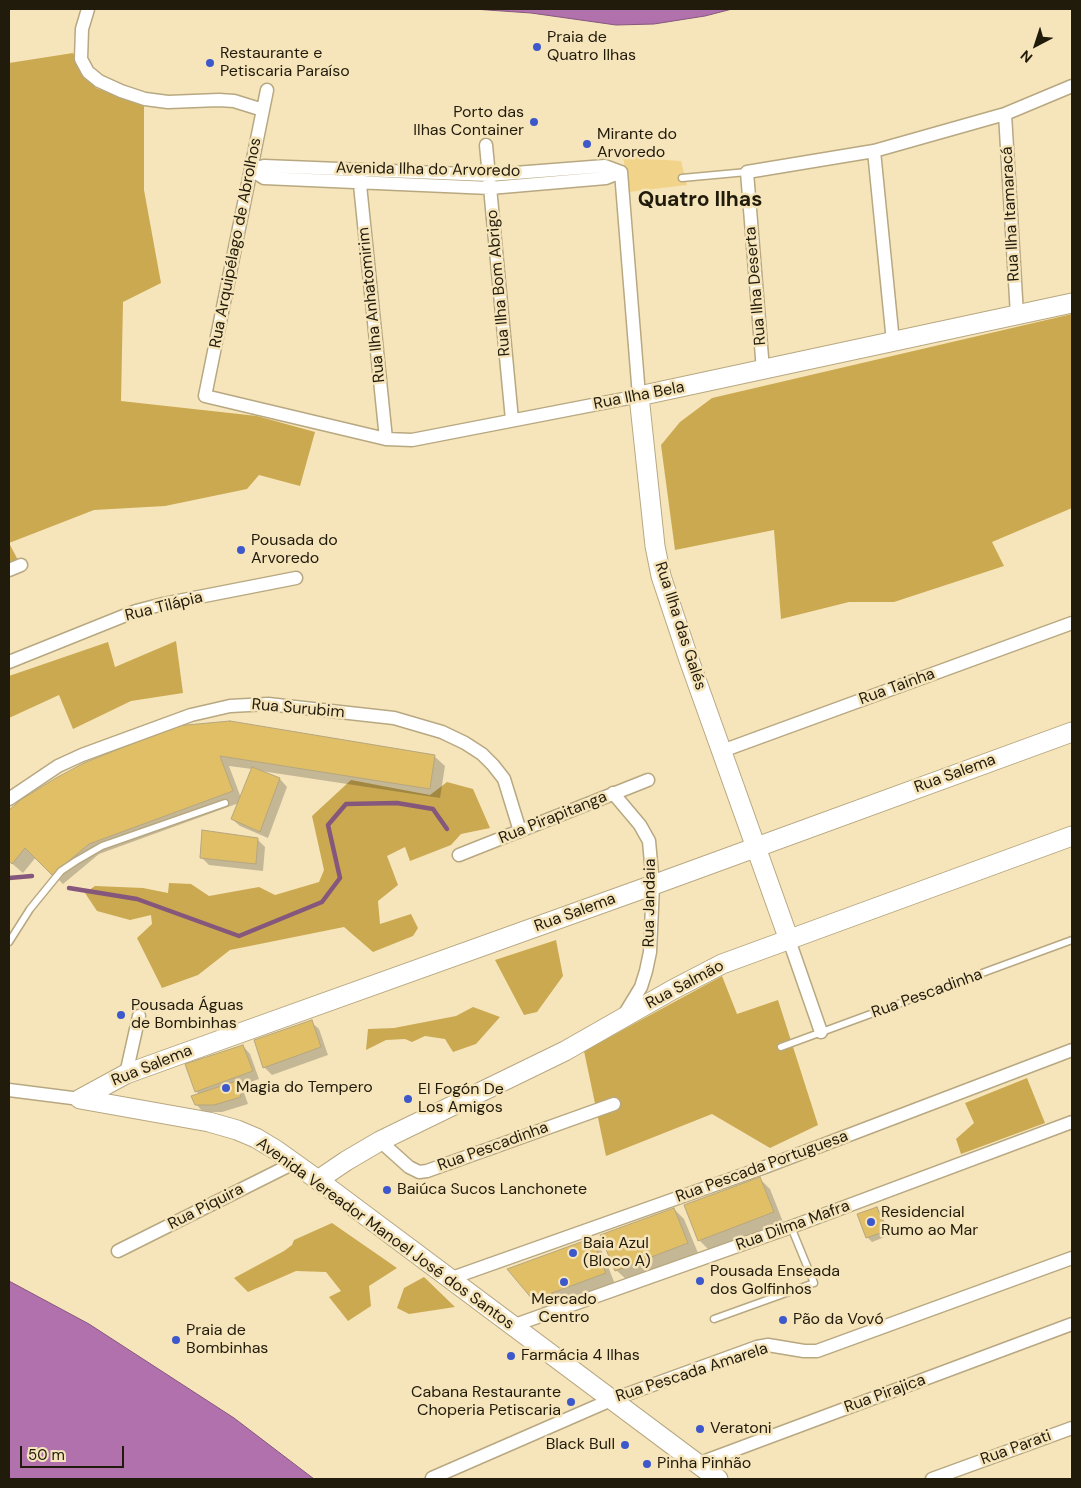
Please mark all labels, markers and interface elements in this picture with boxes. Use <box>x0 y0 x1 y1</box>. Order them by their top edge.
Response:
north arrow <box>1011 20 1061 70</box>
place label: Praia de Quatro Ilhas <box>547 28 636 66</box>
marker: Praia de Quatro Ilhas <box>531 41 543 53</box>
place label: Restaurante e Petiscaria Paraíso <box>220 44 350 82</box>
text: N <box>1017 46 1036 67</box>
marker: Restaurante e Petiscaria Paraíso <box>204 57 216 69</box>
place label: Porto das Ilhas Container <box>413 103 524 141</box>
marker: Porto das Ilhas Container <box>528 116 540 128</box>
place label: Mirante do Arvoredo <box>597 125 677 163</box>
street label: Rua Arquipélago de Abrolhos <box>206 136 266 350</box>
marker: Mirante do Arvoredo <box>581 138 593 150</box>
street label: Rua Ilha Itamaracá <box>998 146 1024 282</box>
street label: Avenida Ilha do Arvoredo <box>336 159 520 181</box>
district label: Quatro Ilhas <box>638 187 762 213</box>
street label: Rua Ilha Bom Abrigo <box>483 209 515 357</box>
street label: Rua Ilha Anhatomirim <box>354 226 390 384</box>
street label: Rua Ilha Deserta <box>741 226 771 346</box>
street label: Rua Ilha Bela <box>592 378 686 414</box>
place label: Pousada do Arvoredo <box>251 531 338 569</box>
marker: Pousada do Arvoredo <box>235 544 247 556</box>
street label: Rua Ilha das Galés <box>650 559 710 693</box>
street label: Rua Tilápia <box>123 588 205 626</box>
street label: Rua Tainha <box>857 664 937 710</box>
street label: Rua Surubim <box>251 695 345 723</box>
street label: Rua Salema <box>912 750 998 798</box>
street label: Rua Pirapitanga <box>496 788 610 848</box>
street label: Rua Jandaia <box>640 858 660 948</box>
street label: Rua Salema <box>532 889 618 937</box>
street label: Rua Salmão <box>643 956 727 1014</box>
street label: Rua Pescadinha <box>869 965 985 1023</box>
place label: Pousada Águas de Bombinhas <box>131 996 244 1034</box>
marker: Pousada Águas de Bombinhas <box>115 1009 127 1021</box>
street label: Rua Salema <box>109 1041 195 1091</box>
place label: Magia do Tempero <box>236 1078 373 1098</box>
place label: El Fogón De Los Amigos <box>418 1080 504 1118</box>
marker: Magia do Tempero <box>220 1082 232 1094</box>
marker: El Fogón De Los Amigos <box>402 1093 414 1105</box>
street label: Rua Pescadinha <box>435 1118 551 1176</box>
street label: Rua Pescada Portuguesa <box>673 1127 851 1207</box>
street label: Avenida Vereador Manoel José dos Santos <box>252 1134 518 1334</box>
street label: Rua Piquira <box>165 1180 247 1234</box>
place label: Baiúca Sucos Lanchonete <box>397 1180 587 1200</box>
marker: Baiúca Sucos Lanchonete <box>381 1184 393 1196</box>
street label: Rua Dilma Mafra <box>734 1197 852 1255</box>
place label: Residencial Rumo ao Mar <box>881 1203 978 1241</box>
marker: Residencial Rumo ao Mar <box>865 1216 877 1228</box>
place label: Baia Azul (Bloco A) <box>583 1234 651 1272</box>
marker: Baia Azul (Bloco A) <box>567 1247 579 1259</box>
place label: Pousada Enseada dos Golfinhos <box>710 1262 840 1300</box>
marker: Pousada Enseada dos Golfinhos <box>694 1275 706 1287</box>
marker: Mercado Centro <box>558 1276 570 1288</box>
place label: Mercado Centro <box>531 1290 597 1328</box>
place label: Pão da Vovó <box>793 1310 884 1330</box>
marker: Pão da Vovó <box>777 1314 789 1326</box>
place label: Praia de Bombinhas <box>186 1321 268 1359</box>
marker: Praia de Bombinhas <box>170 1334 182 1346</box>
street label: Rua Pescada Amarela <box>613 1339 771 1407</box>
place label: Farmácia 4 Ilhas <box>521 1346 640 1366</box>
marker: Farmácia 4 Ilhas <box>505 1350 517 1362</box>
street label: Rua Pirajica <box>842 1370 928 1418</box>
place label: Cabana Restaurante Choperia Petiscaria <box>411 1383 561 1421</box>
marker: Cabana Restaurante Choperia Petiscaria <box>565 1396 577 1408</box>
place label: Veratoni <box>710 1419 772 1439</box>
marker: Veratoni <box>694 1423 706 1435</box>
street label: Rua Parati <box>978 1426 1054 1470</box>
place label: Black Bull <box>546 1435 615 1455</box>
scale bar <box>22 1436 126 1468</box>
marker: Black Bull <box>619 1439 631 1451</box>
text: 50 m <box>28 1445 65 1465</box>
place label: Pinha Pinhão <box>657 1454 751 1474</box>
marker: Pinha Pinhão <box>641 1458 653 1470</box>

